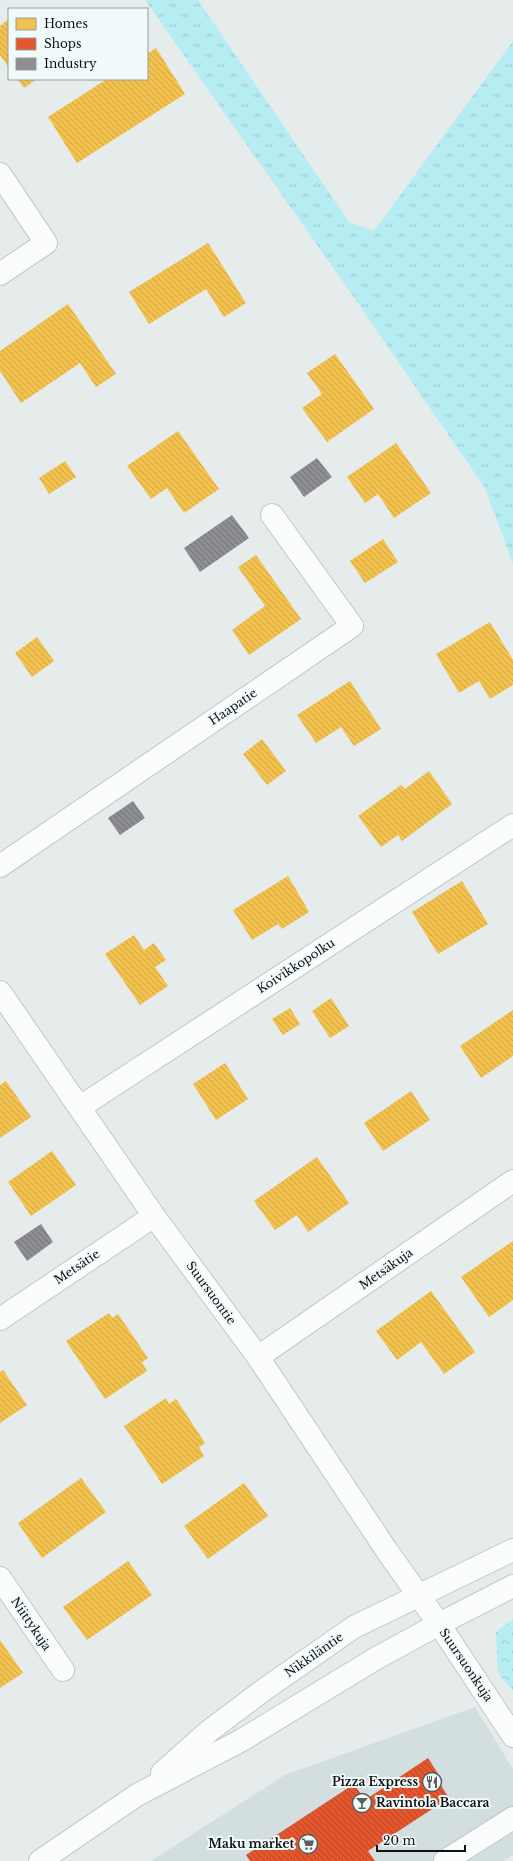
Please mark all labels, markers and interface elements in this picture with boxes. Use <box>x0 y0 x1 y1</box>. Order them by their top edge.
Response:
legend <box>8 8 148 80</box>
text: Homes <box>44 16 88 31</box>
text: Shops <box>44 36 81 51</box>
text: Industry <box>44 56 97 71</box>
street label: Haapatie <box>206 685 260 728</box>
street label: Koivikkopolku <box>254 935 337 996</box>
street label: Metsäkuja <box>356 1244 416 1293</box>
street label: Metsätie <box>51 1246 102 1287</box>
street label: Suursuontie <box>183 1258 239 1327</box>
street label: Niittykuja <box>8 1594 55 1654</box>
street label: Suursuonkuja <box>436 1625 497 1704</box>
street label: Nikkiläntie <box>282 1629 346 1680</box>
restaurant icon: Pizza Express <box>421 1771 443 1793</box>
place label: Pizza Express <box>332 1774 418 1789</box>
bar icon: Ravintola Baccara <box>351 1792 373 1814</box>
place label: Ravintola Baccara <box>376 1795 490 1810</box>
scale bar <box>377 1827 465 1853</box>
supermarket icon: Maku market <box>297 1833 319 1855</box>
text: 20 m <box>383 1833 415 1848</box>
place label: Maku market <box>208 1836 294 1851</box>

